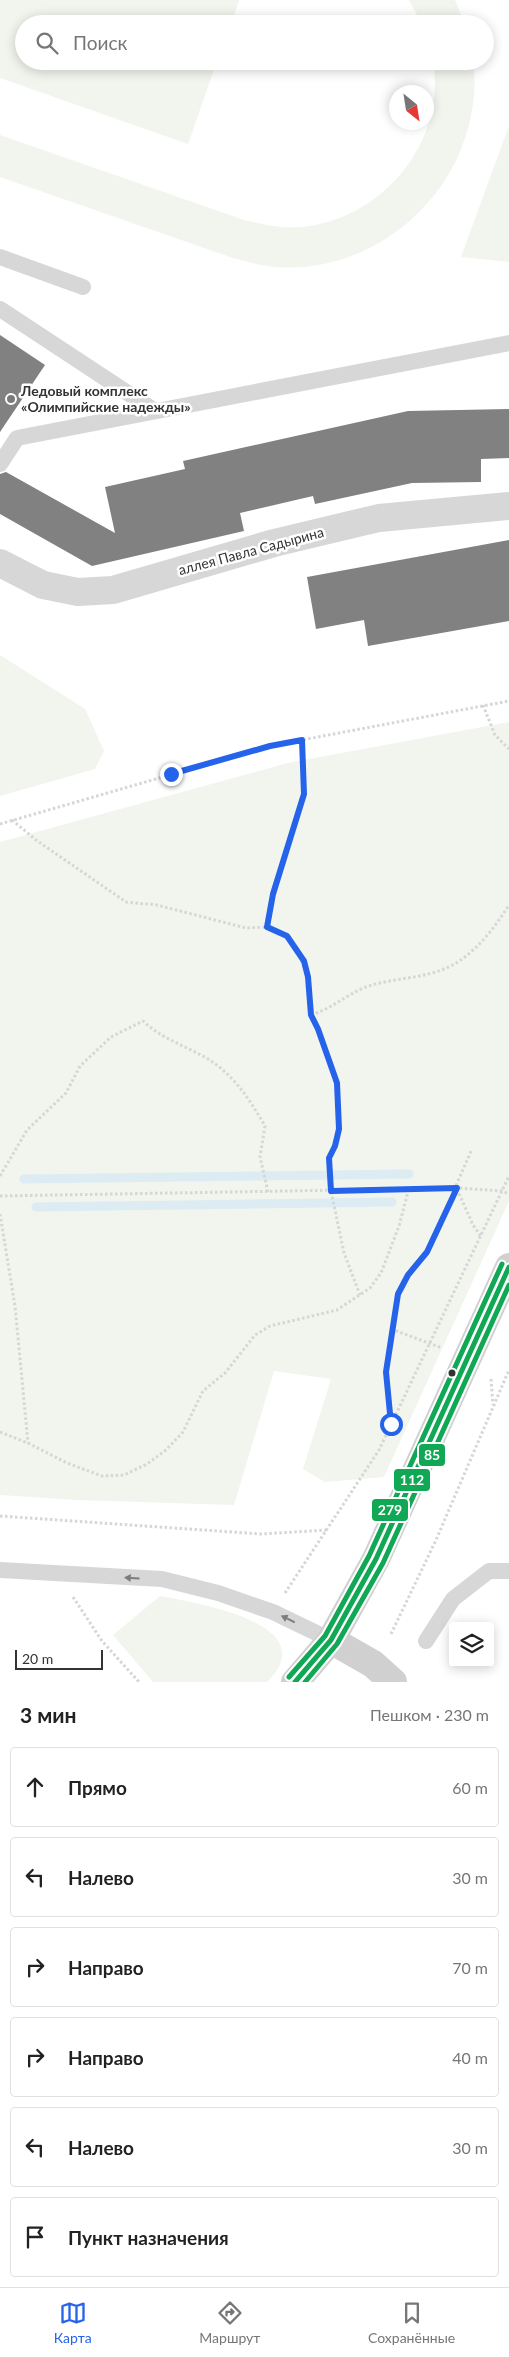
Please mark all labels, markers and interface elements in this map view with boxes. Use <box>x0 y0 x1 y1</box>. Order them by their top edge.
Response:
search box <box>15 15 494 70</box>
icon: search <box>33 29 61 57</box>
text: Поиск <box>73 31 127 54</box>
north arrow <box>389 85 434 130</box>
place label: Ледовый комплекс «Олимпийские надежды» <box>20 382 191 415</box>
marker: Ледовый комплекс «Олимпийские надежды» <box>5 393 17 405</box>
street label: аллея Павла Садырина <box>176 523 325 578</box>
route end <box>160 763 183 786</box>
unlabelled marker <box>447 1368 457 1378</box>
route start <box>380 1413 403 1436</box>
line badge: 85 <box>418 1443 446 1467</box>
text: 85 <box>424 1446 440 1463</box>
line badge: 112 <box>393 1468 431 1492</box>
text: 112 <box>400 1471 424 1488</box>
line badge: 279 <box>371 1498 409 1522</box>
text: 279 <box>378 1501 402 1518</box>
one-way arrow <box>123 1573 139 1581</box>
one-way arrow <box>280 1615 295 1623</box>
map controls <box>449 1622 494 1667</box>
button: layers <box>449 1622 494 1667</box>
scale bar <box>15 1647 102 1670</box>
text: 20 m <box>22 1650 53 1667</box>
text: 3 мин <box>20 1702 77 1727</box>
text: Пешком · 230 m <box>370 1705 489 1724</box>
icon: ahead <box>21 1773 49 1801</box>
text: Прямо <box>68 1776 127 1799</box>
text: 60 m <box>452 1778 488 1797</box>
icon: left <box>21 1863 49 1891</box>
text: Налево <box>68 1866 134 1889</box>
text: 30 m <box>452 1868 488 1887</box>
icon: right <box>21 1953 49 1981</box>
text: Направо <box>68 1956 144 1979</box>
text: 70 m <box>452 1958 488 1977</box>
icon: right <box>21 2043 49 2071</box>
text: Направо <box>68 2046 144 2069</box>
text: 40 m <box>452 2048 488 2067</box>
icon: left <box>21 2133 49 2161</box>
text: Налево <box>68 2136 134 2159</box>
text: 30 m <box>452 2138 488 2157</box>
icon: arrive <box>21 2223 49 2251</box>
text: Пункт назначения <box>68 2226 229 2249</box>
tab: Карта <box>54 2299 92 2346</box>
tab: Маршрут <box>199 2299 260 2346</box>
tab: Сохранённые <box>368 2299 455 2346</box>

